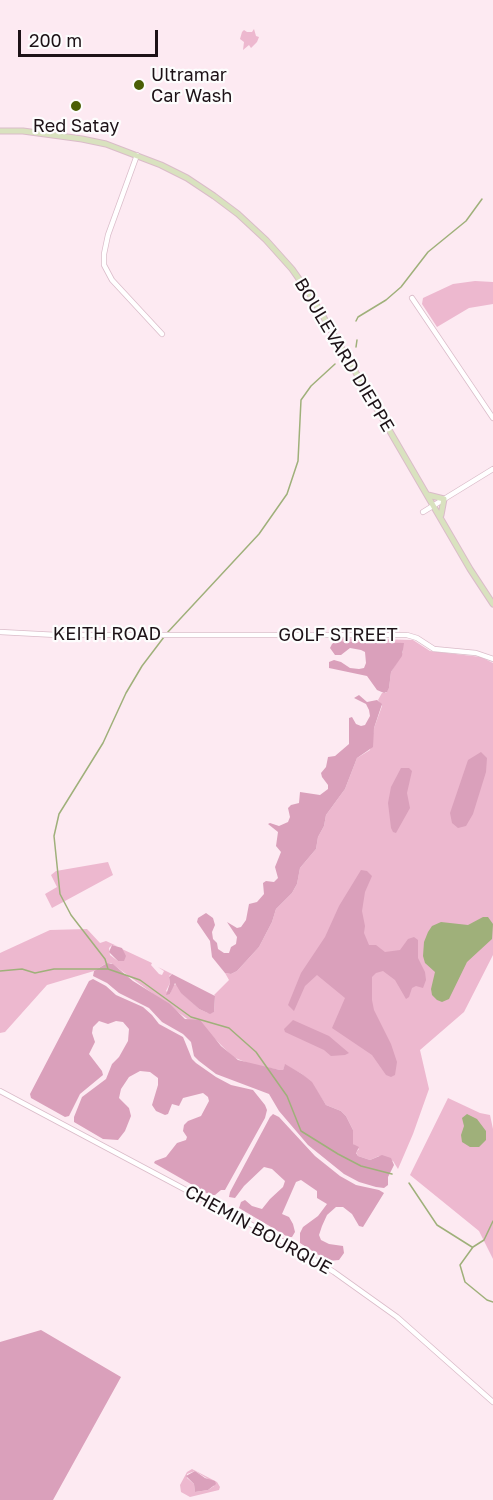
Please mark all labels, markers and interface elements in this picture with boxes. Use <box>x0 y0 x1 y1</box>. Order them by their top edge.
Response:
scale bar <box>21 18 160 56</box>
text: 200 m <box>29 29 82 51</box>
place label: Ultramar Car Wash <box>151 64 232 106</box>
marker: Ultramar Car Wash <box>132 78 146 92</box>
marker: Red Satay <box>69 99 83 113</box>
place label: Red Satay <box>33 115 119 137</box>
street label: BOULEVARD DIEPPE <box>290 274 398 436</box>
street label: KEITH ROAD <box>53 623 161 645</box>
street label: GOLF STREET <box>278 624 398 646</box>
street label: CHEMIN BOURQUE <box>181 1181 335 1279</box>

